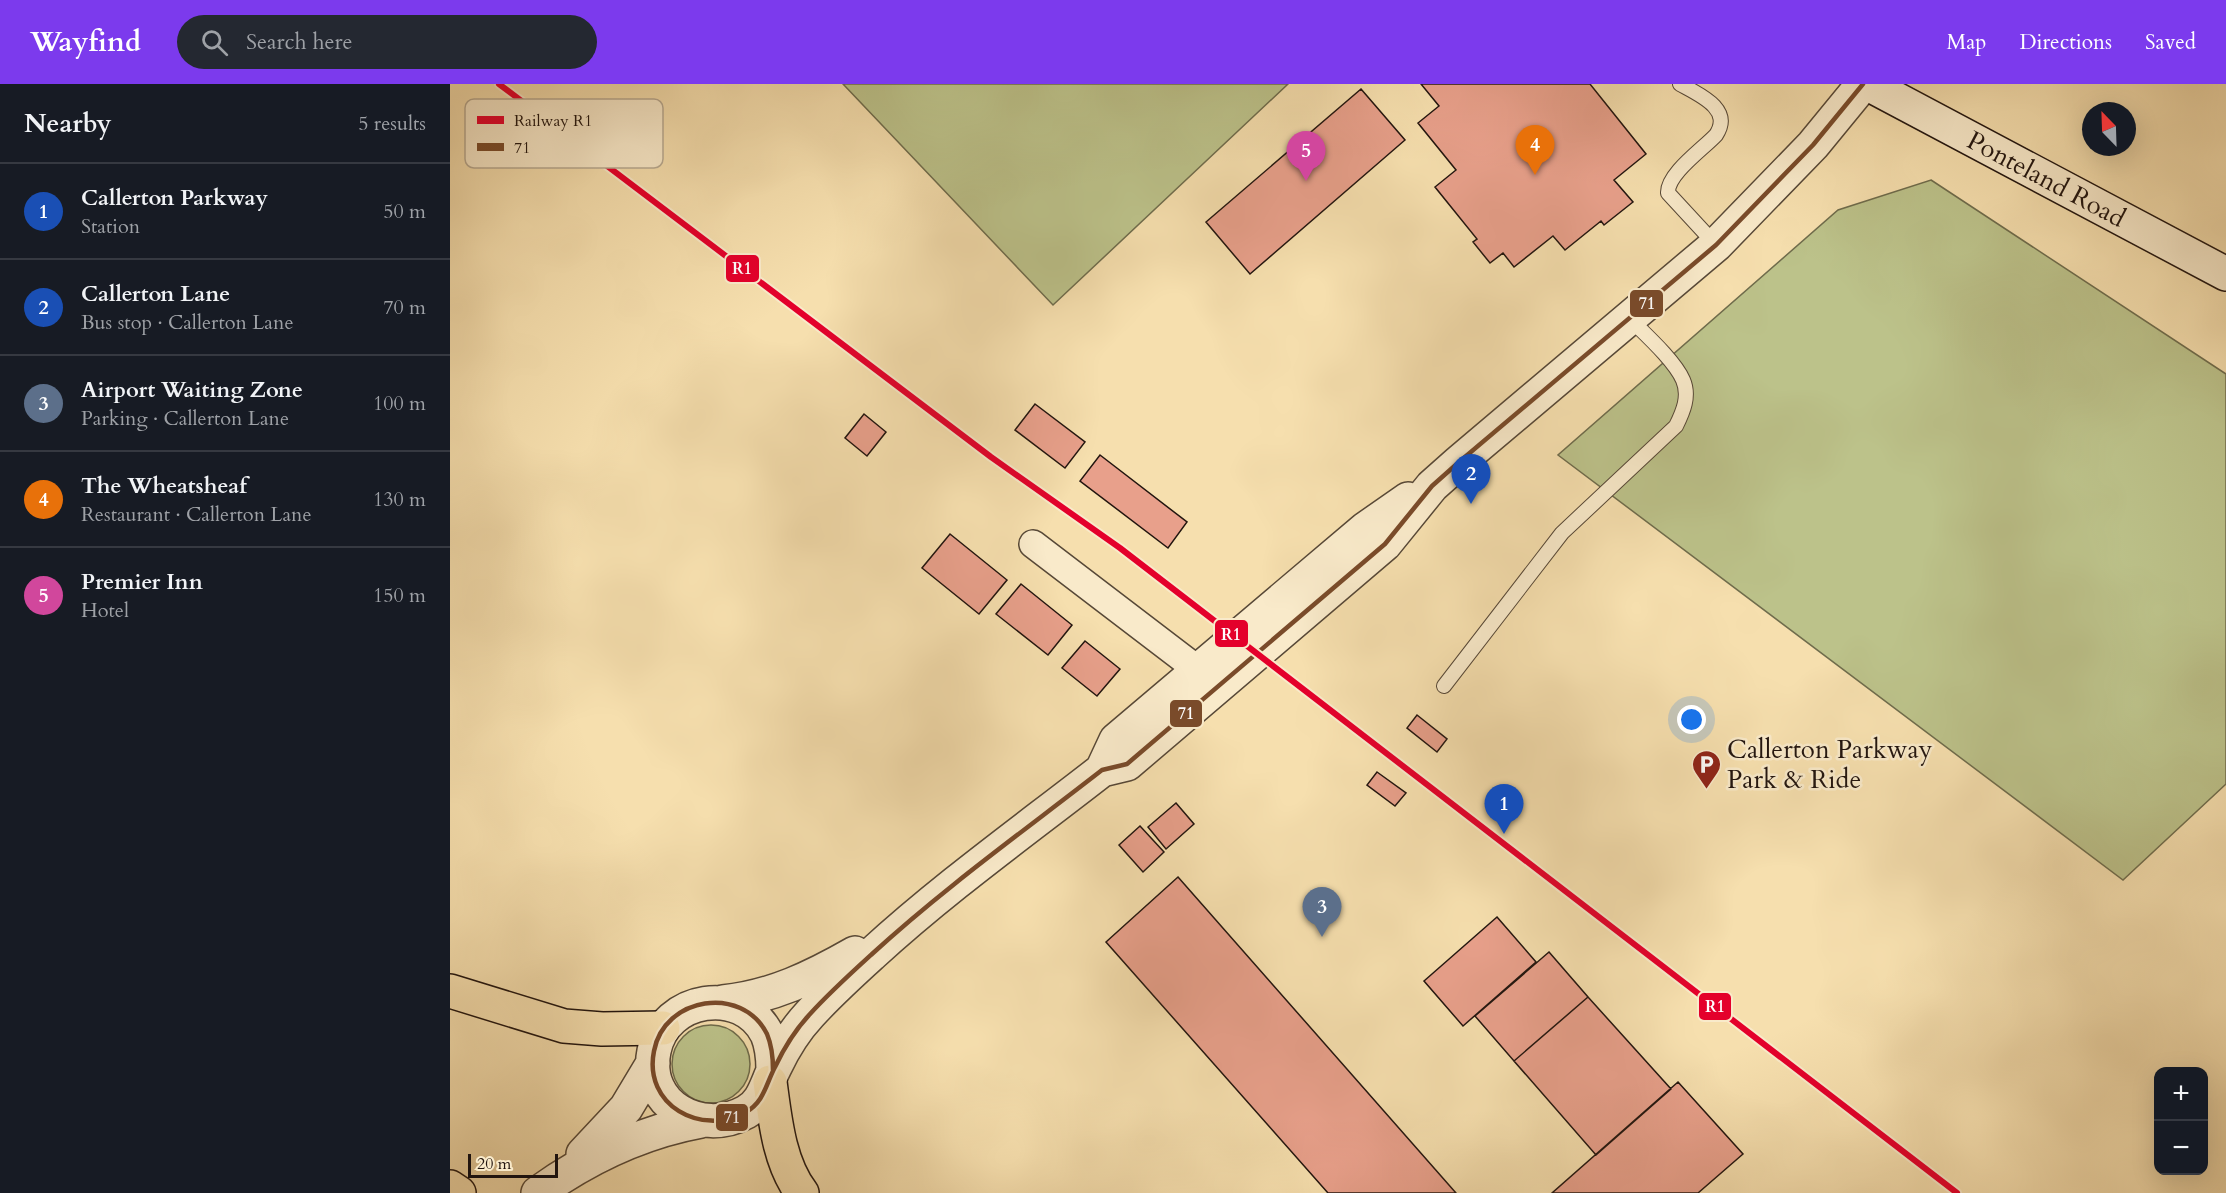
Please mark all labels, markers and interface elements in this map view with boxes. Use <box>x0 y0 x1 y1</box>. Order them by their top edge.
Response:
search box <box>177 15 597 69</box>
text: Wayfind <box>30 23 141 61</box>
icon: search <box>198 26 231 59</box>
text: Search here <box>246 27 353 57</box>
text: Map <box>1946 28 1986 57</box>
text: Directions <box>2019 28 2112 57</box>
text: Saved <box>2145 28 2196 57</box>
legend <box>465 99 663 168</box>
north arrow <box>2082 102 2136 156</box>
text: Nearby <box>24 106 112 141</box>
text: 5 results <box>358 110 426 137</box>
text: Railway R1 <box>514 110 592 132</box>
street label: Ponteland Road <box>1961 123 2132 236</box>
pin: 4 <box>1516 126 1554 175</box>
pin: 5 <box>1286 132 1326 181</box>
text: 71 <box>514 137 530 159</box>
text: Callerton Parkway <box>81 183 268 213</box>
text: 1 <box>38 198 49 225</box>
text: 50 m <box>383 198 426 225</box>
text: Station <box>81 213 140 240</box>
line badge: R1 <box>725 254 760 283</box>
text: R1 <box>732 258 752 280</box>
text: Callerton Lane <box>81 279 230 309</box>
line badge: 71 <box>1629 289 1664 318</box>
text: 71 <box>1639 293 1655 315</box>
text: 2 <box>38 294 49 321</box>
text: 70 m <box>383 294 426 321</box>
text: Bus stop · Callerton Lane <box>81 309 293 336</box>
text: Airport Waiting Zone <box>81 375 303 405</box>
text: 3 <box>38 390 49 417</box>
text: 100 m <box>373 390 426 417</box>
text: Parking · Callerton Lane <box>81 405 289 432</box>
pin: 2 <box>1452 454 1490 504</box>
text: The Wheatsheaf <box>81 471 247 501</box>
text: 4 <box>38 486 49 513</box>
text: 130 m <box>373 486 426 513</box>
text: Restaurant · Callerton Lane <box>81 501 312 528</box>
text: Premier Inn <box>81 567 203 597</box>
text: 5 <box>38 582 49 609</box>
text: 150 m <box>373 582 426 609</box>
text: Hotel <box>81 597 129 624</box>
line badge: R1 <box>1214 619 1249 648</box>
text: R1 <box>1221 624 1241 646</box>
line badge: 71 <box>1169 699 1203 728</box>
text: 71 <box>1178 703 1194 725</box>
your location <box>1677 705 1706 734</box>
place label: Callerton Parkway Park & Ride <box>1727 732 1933 797</box>
parking icon: Callerton Parkway Park & Ride <box>1690 748 1722 790</box>
pin: 1 <box>1484 784 1524 834</box>
pin: 3 <box>1302 888 1342 937</box>
line badge: R1 <box>1698 992 1732 1021</box>
text: R1 <box>1705 996 1725 1018</box>
map controls <box>2154 1067 2208 1175</box>
button: + <box>2154 1067 2208 1121</box>
line badge: 71 <box>715 1103 749 1132</box>
text: 71 <box>724 1107 740 1129</box>
button: − <box>2154 1121 2208 1175</box>
scale bar <box>468 1151 558 1178</box>
text: 20 m <box>477 1153 511 1175</box>

